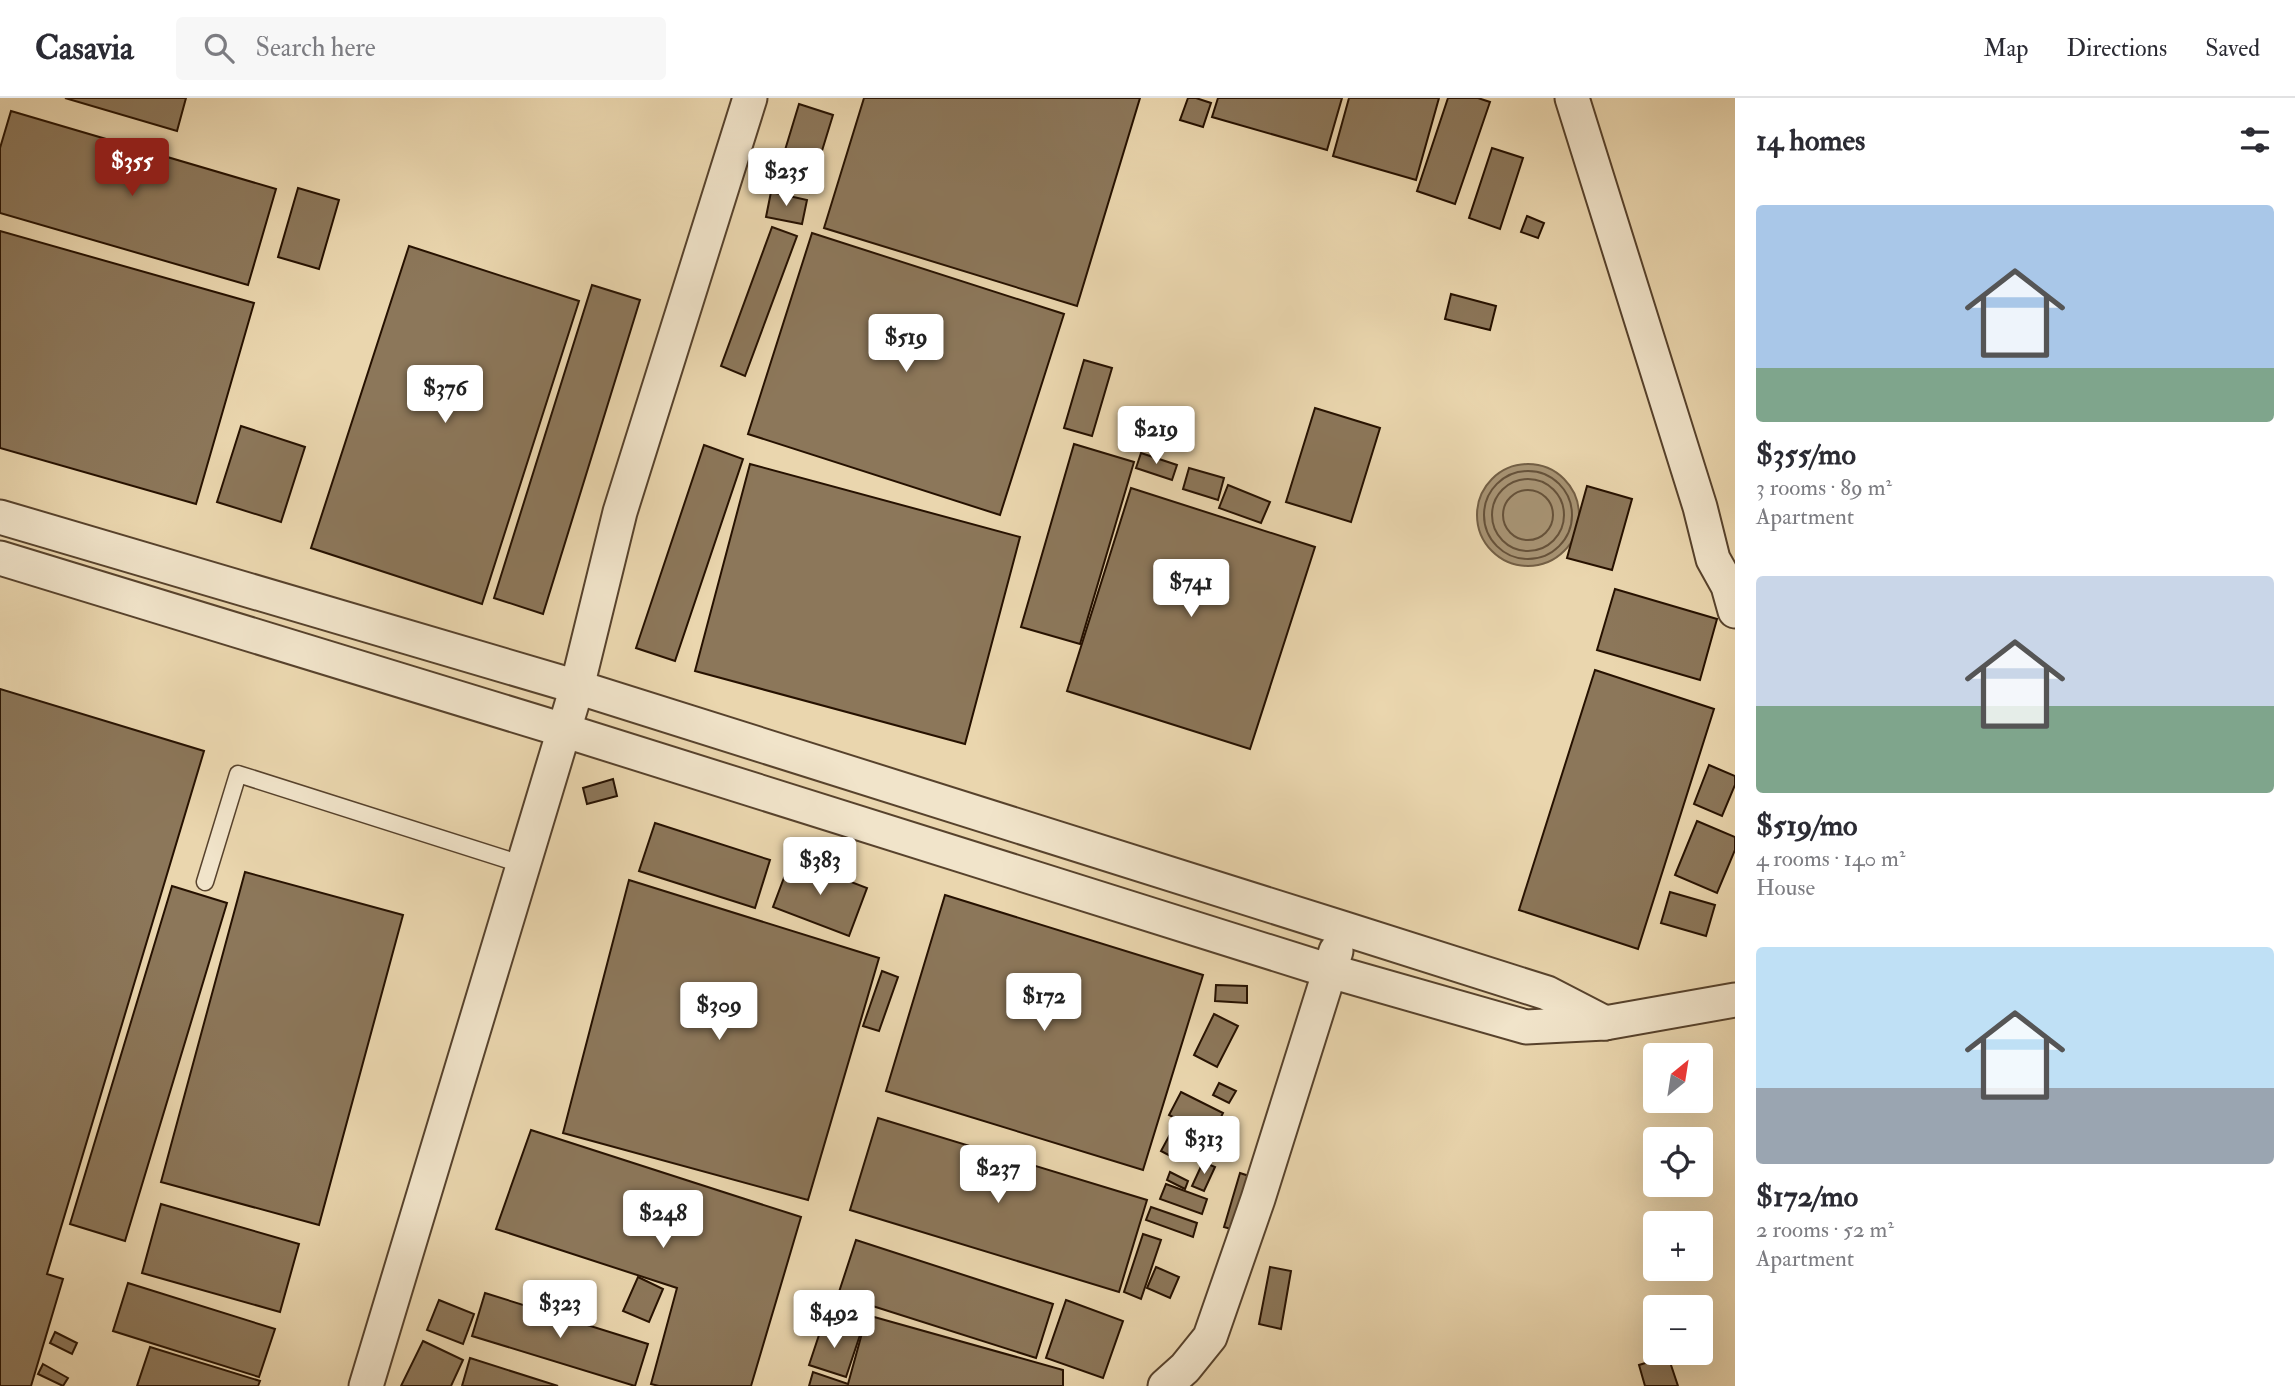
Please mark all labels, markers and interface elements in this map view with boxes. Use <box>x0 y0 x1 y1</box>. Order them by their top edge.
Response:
search box <box>176 17 666 80</box>
text: Casavia <box>35 28 134 69</box>
icon: search <box>200 29 238 67</box>
text: Search here <box>256 32 376 64</box>
text: Map <box>1983 33 2028 64</box>
text: Directions <box>2066 33 2167 64</box>
text: Saved <box>2205 33 2260 64</box>
icon: filters <box>2236 121 2274 159</box>
text: 14 homes <box>1756 122 1865 159</box>
pin: $355 <box>91 139 173 198</box>
text: $355 <box>111 146 153 175</box>
pin: $235 <box>745 148 827 208</box>
text: $235 <box>764 156 808 185</box>
icon: home <box>1952 250 2078 376</box>
pin: $519 <box>865 314 947 374</box>
text: $519 <box>884 322 928 351</box>
pin: $376 <box>404 366 486 425</box>
text: $376 <box>423 373 467 402</box>
pin: $219 <box>1115 406 1197 466</box>
text: $219 <box>1134 414 1178 443</box>
text: $355/mo <box>1756 436 1856 473</box>
text: 3 rooms · 89 m² <box>1756 473 1892 502</box>
text: Apartment <box>1756 502 1854 531</box>
pin: $741 <box>1150 560 1232 619</box>
text: $741 <box>1169 567 1213 596</box>
icon: home <box>1952 621 2078 747</box>
text: $519/mo <box>1756 807 1858 844</box>
pin: $383 <box>779 838 861 897</box>
text: 4 rooms · 140 m² <box>1756 844 1905 873</box>
text: $383 <box>799 845 841 874</box>
text: House <box>1756 873 1815 902</box>
pin: $172 <box>1003 974 1085 1033</box>
text: $172 <box>1022 981 1066 1010</box>
pin: $309 <box>678 982 760 1042</box>
text: $309 <box>696 990 742 1019</box>
icon: home <box>1952 992 2078 1118</box>
north arrow <box>1643 1043 1713 1113</box>
map controls <box>1643 1043 1713 1365</box>
pin: $313 <box>1163 1116 1245 1176</box>
text: $313 <box>1185 1124 1223 1153</box>
button: locate <box>1643 1127 1713 1197</box>
pin: $237 <box>957 1146 1039 1205</box>
text: $237 <box>976 1153 1020 1182</box>
text: $172/mo <box>1756 1178 1858 1215</box>
pin: $248 <box>622 1190 704 1250</box>
text: $248 <box>639 1198 687 1227</box>
button: + <box>1643 1211 1713 1281</box>
text: 2 rooms · 52 m² <box>1756 1215 1894 1244</box>
text: Apartment <box>1756 1244 1854 1273</box>
pin: $323 <box>519 1280 601 1340</box>
text: $323 <box>539 1288 581 1317</box>
pin: $492 <box>793 1290 875 1350</box>
button: − <box>1643 1295 1713 1365</box>
text: $492 <box>810 1298 858 1327</box>

